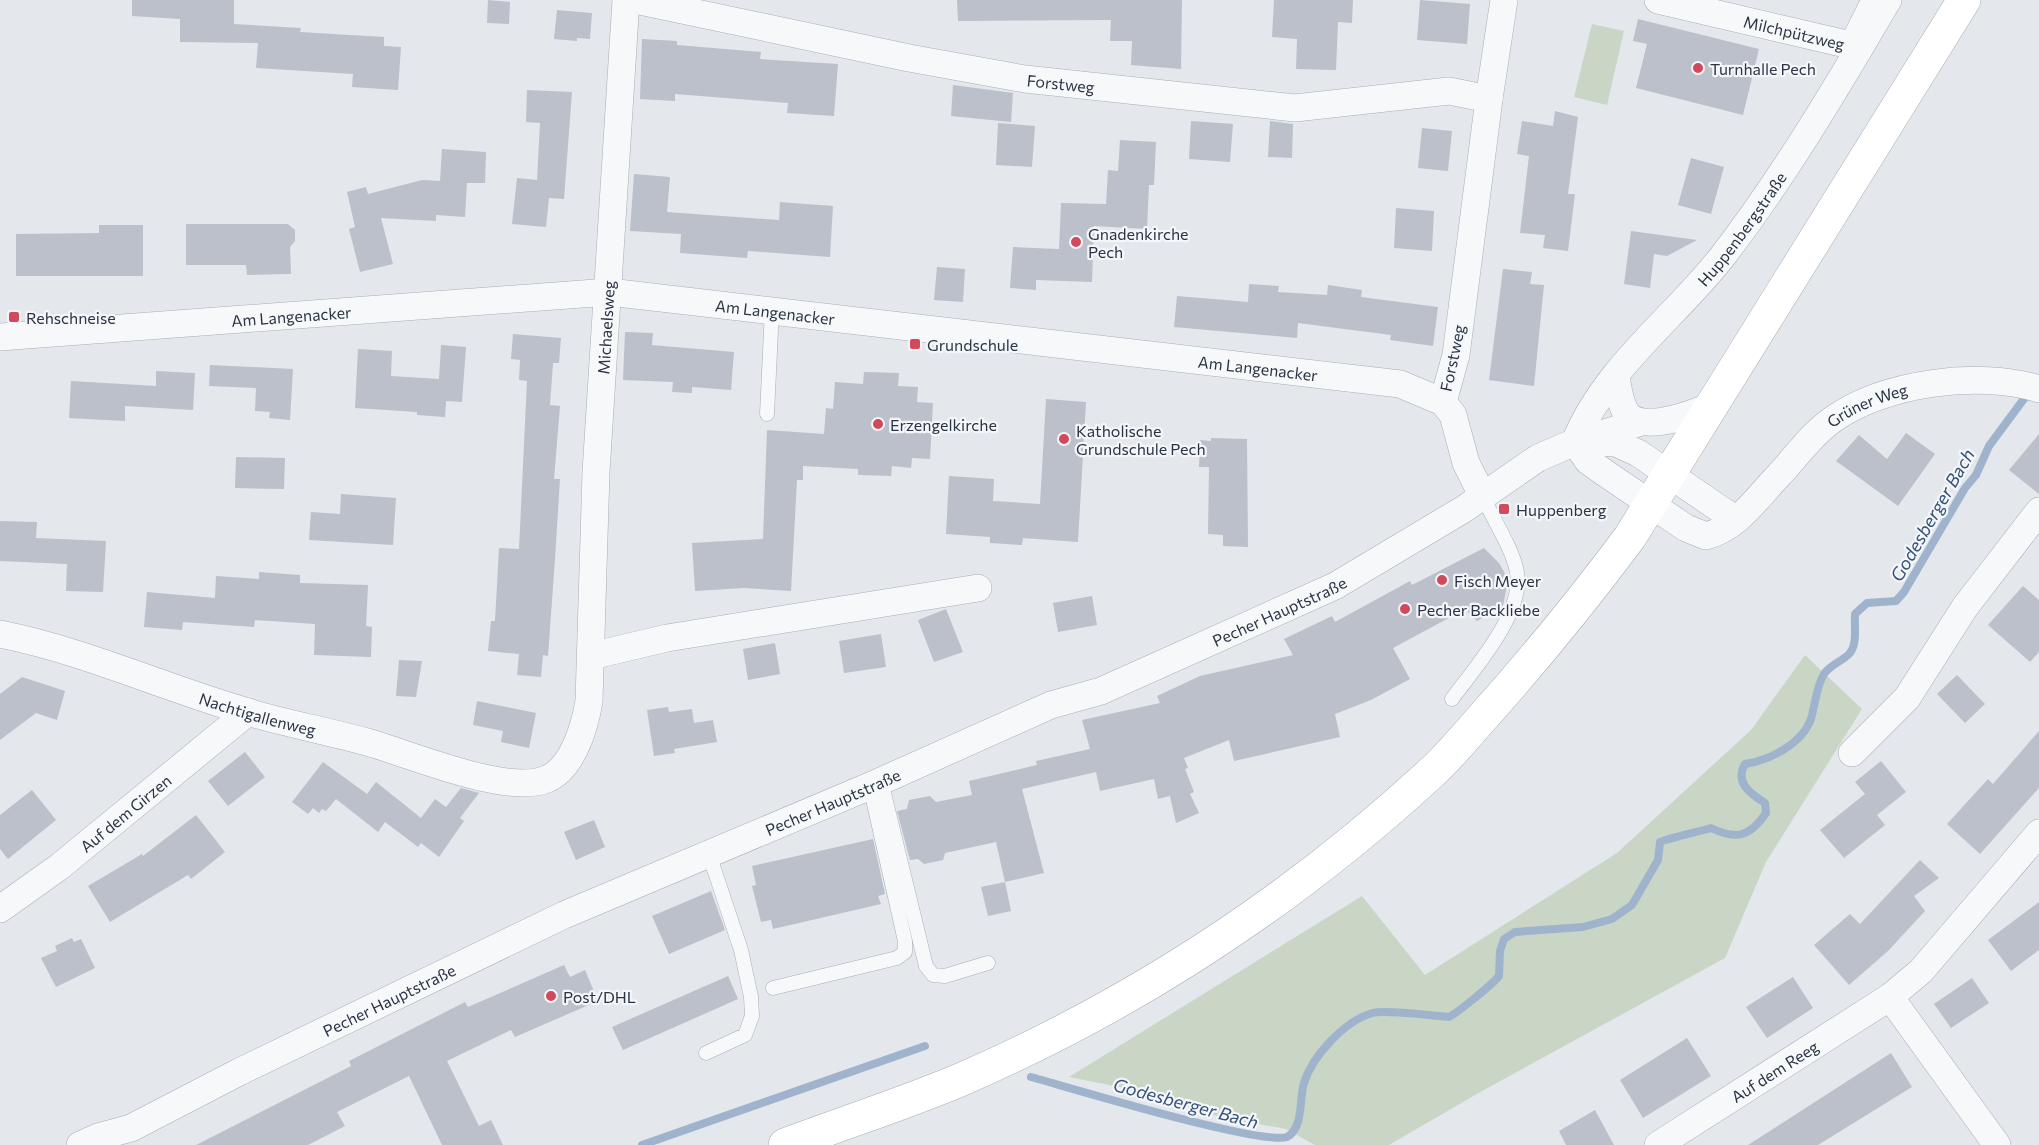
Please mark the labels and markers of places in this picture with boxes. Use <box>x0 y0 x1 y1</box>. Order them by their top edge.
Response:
place label: Turnhalle Pech <box>1710 59 1816 78</box>
marker: Turnhalle Pech <box>1691 61 1705 75</box>
place label: Gnadenkirche Pech <box>1088 224 1189 261</box>
marker: Gnadenkirche Pech <box>1069 235 1083 249</box>
place label: Rehschneise <box>26 308 116 327</box>
marker: Rehschneise <box>7 310 21 324</box>
place label: Grundschule <box>927 335 1018 354</box>
marker: Grundschule <box>908 337 922 351</box>
place label: Erzengelkirche <box>890 415 997 434</box>
marker: Erzengelkirche <box>871 417 885 431</box>
place label: Katholische Grundschule Pech <box>1076 421 1206 458</box>
marker: Katholische Grundschule Pech <box>1057 432 1071 446</box>
place label: Huppenberg <box>1516 500 1607 519</box>
marker: Huppenberg <box>1497 502 1511 516</box>
place label: Fisch Meyer <box>1454 571 1542 590</box>
marker: Fisch Meyer <box>1435 573 1449 587</box>
place label: Pecher Backliebe <box>1417 600 1540 619</box>
marker: Pecher Backliebe <box>1398 602 1412 616</box>
place label: Post/DHL <box>563 987 636 1006</box>
marker: Post/DHL <box>544 989 558 1003</box>

